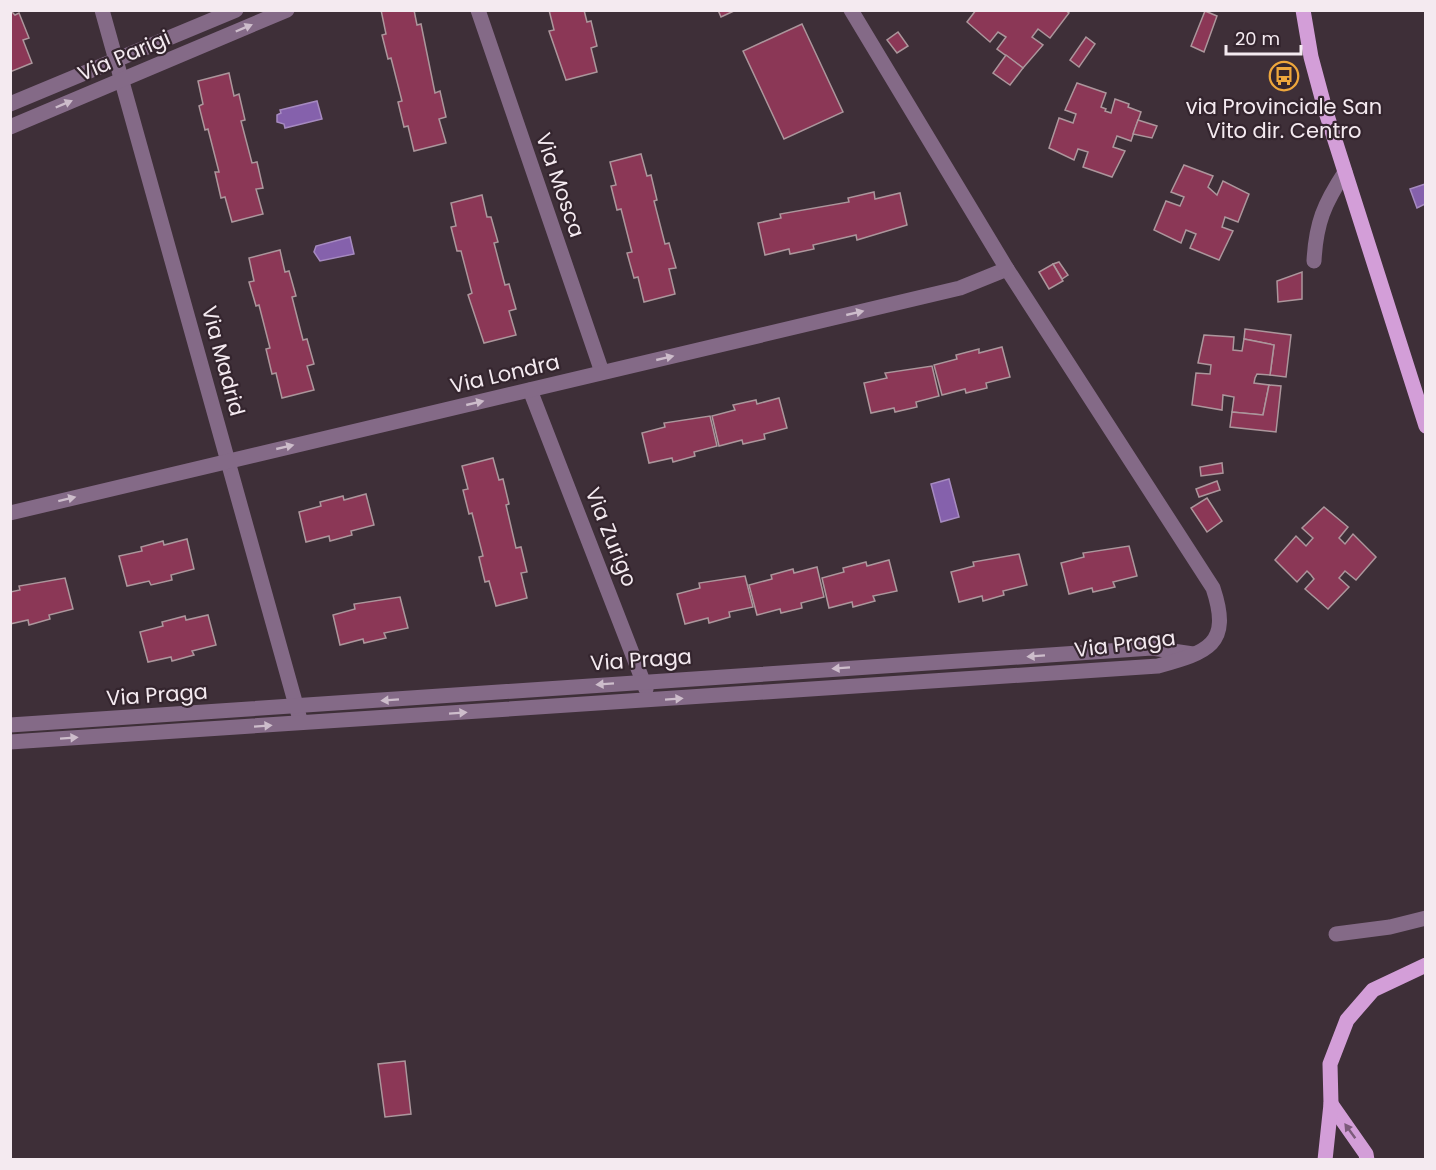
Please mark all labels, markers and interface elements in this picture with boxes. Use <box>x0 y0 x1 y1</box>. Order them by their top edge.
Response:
scale bar <box>1226 18 1301 56</box>
street label: Via Parigi <box>73 23 175 88</box>
one-way arrow <box>235 23 253 33</box>
text: 20 m <box>1235 26 1280 51</box>
bus stop icon: via Provinciale San Vito dir. Centro <box>1268 60 1300 92</box>
place label: via Provinciale San Vito dir. Centro <box>1186 92 1382 145</box>
one-way arrow <box>56 99 74 109</box>
street label: Via Mosca <box>529 129 592 241</box>
street label: Via Madrid <box>195 303 252 419</box>
one-way arrow <box>846 308 865 317</box>
street label: Via Londra <box>447 347 562 400</box>
one-way arrow <box>656 352 674 362</box>
one-way arrow <box>466 398 485 407</box>
one-way arrow <box>276 441 295 451</box>
street label: Via Zurigo <box>578 483 645 591</box>
one-way arrow <box>58 494 77 504</box>
street label: Via Praga <box>1073 623 1177 664</box>
street label: Via Praga <box>589 641 693 678</box>
one-way arrow <box>1027 651 1046 660</box>
one-way arrow <box>832 663 851 673</box>
street label: Via Praga <box>105 676 209 713</box>
one-way arrow <box>595 679 614 689</box>
one-way arrow <box>664 694 683 704</box>
one-way arrow <box>380 695 399 705</box>
one-way arrow <box>449 708 468 718</box>
one-way arrow <box>254 721 273 730</box>
one-way arrow <box>59 733 78 743</box>
one-way arrow <box>1344 1124 1356 1140</box>

